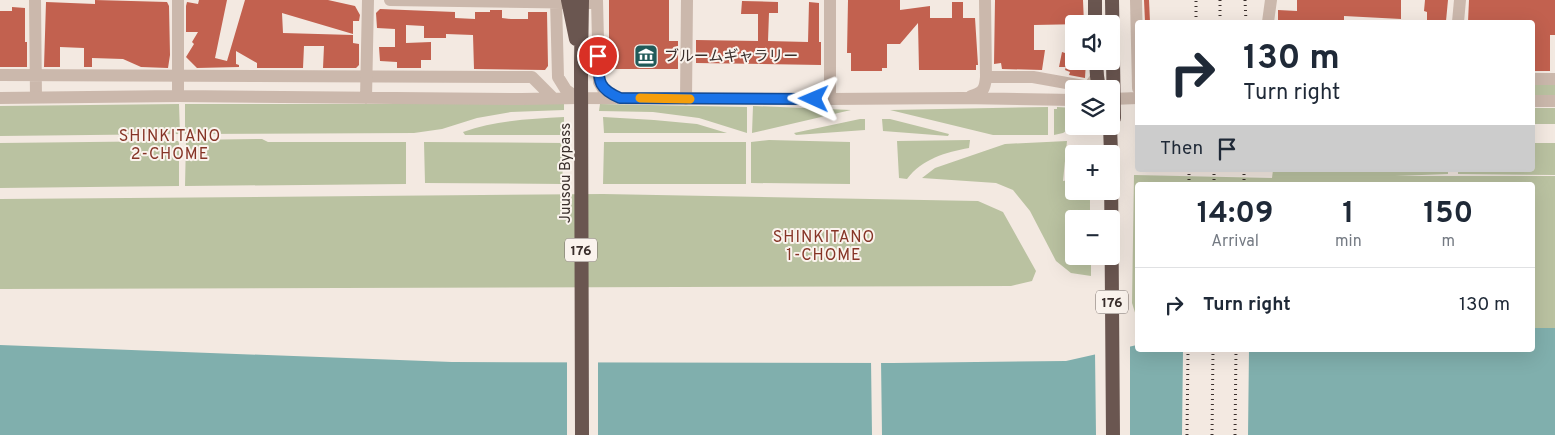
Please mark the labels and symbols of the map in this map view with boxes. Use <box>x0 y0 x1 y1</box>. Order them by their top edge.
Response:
pin <box>577 35 619 77</box>
museum icon: ブルームギャラリー <box>633 43 659 69</box>
place label: ブルームギャラリー <box>664 48 799 67</box>
position arrow <box>787 72 839 124</box>
street label: Juusou Bypass <box>557 123 576 223</box>
district label: SHINKITANO 2-CHOME <box>119 127 221 165</box>
district label: SHINKITANO 1-CHOME <box>773 228 875 266</box>
road number: 176 <box>565 238 597 262</box>
road number: 176 <box>1096 290 1128 314</box>

